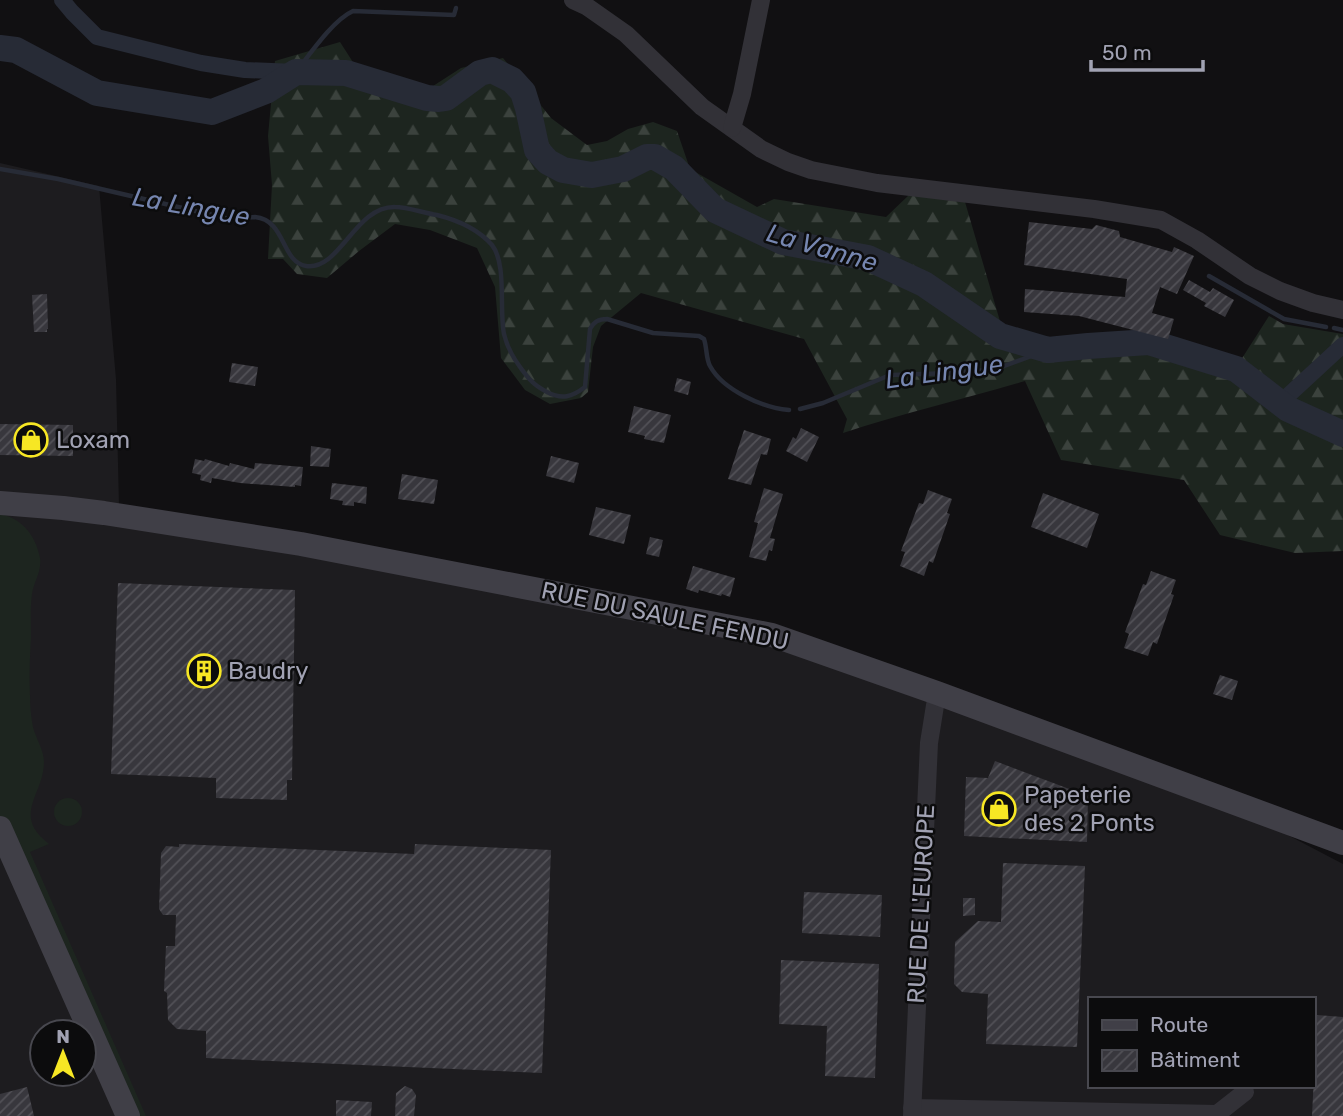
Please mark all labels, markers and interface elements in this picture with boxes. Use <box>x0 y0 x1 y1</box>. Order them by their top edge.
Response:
scale bar <box>1091 28 1203 72</box>
text: 50 m <box>1102 40 1152 65</box>
water label: La Lingue <box>130 181 252 233</box>
water label: La Vanne <box>763 217 881 279</box>
water label: La Lingue <box>883 348 1005 396</box>
shop icon: Loxam <box>12 421 50 459</box>
place label: Loxam <box>56 426 130 454</box>
street label: RUE DU SAULE FENDU <box>539 576 791 656</box>
building icon: Baudry <box>185 652 223 690</box>
place label: Baudry <box>228 657 308 685</box>
place label: Papeterie des 2 Ponts <box>1024 781 1155 837</box>
shop icon: Papeterie des 2 Ponts <box>980 790 1018 828</box>
street label: RUE DE L'EUROPE <box>902 804 940 1004</box>
legend <box>1088 997 1315 1088</box>
text: Route <box>1150 1012 1208 1037</box>
north arrow <box>28 1018 98 1088</box>
text: N <box>56 1025 70 1048</box>
text: Bâtiment <box>1150 1047 1240 1072</box>

